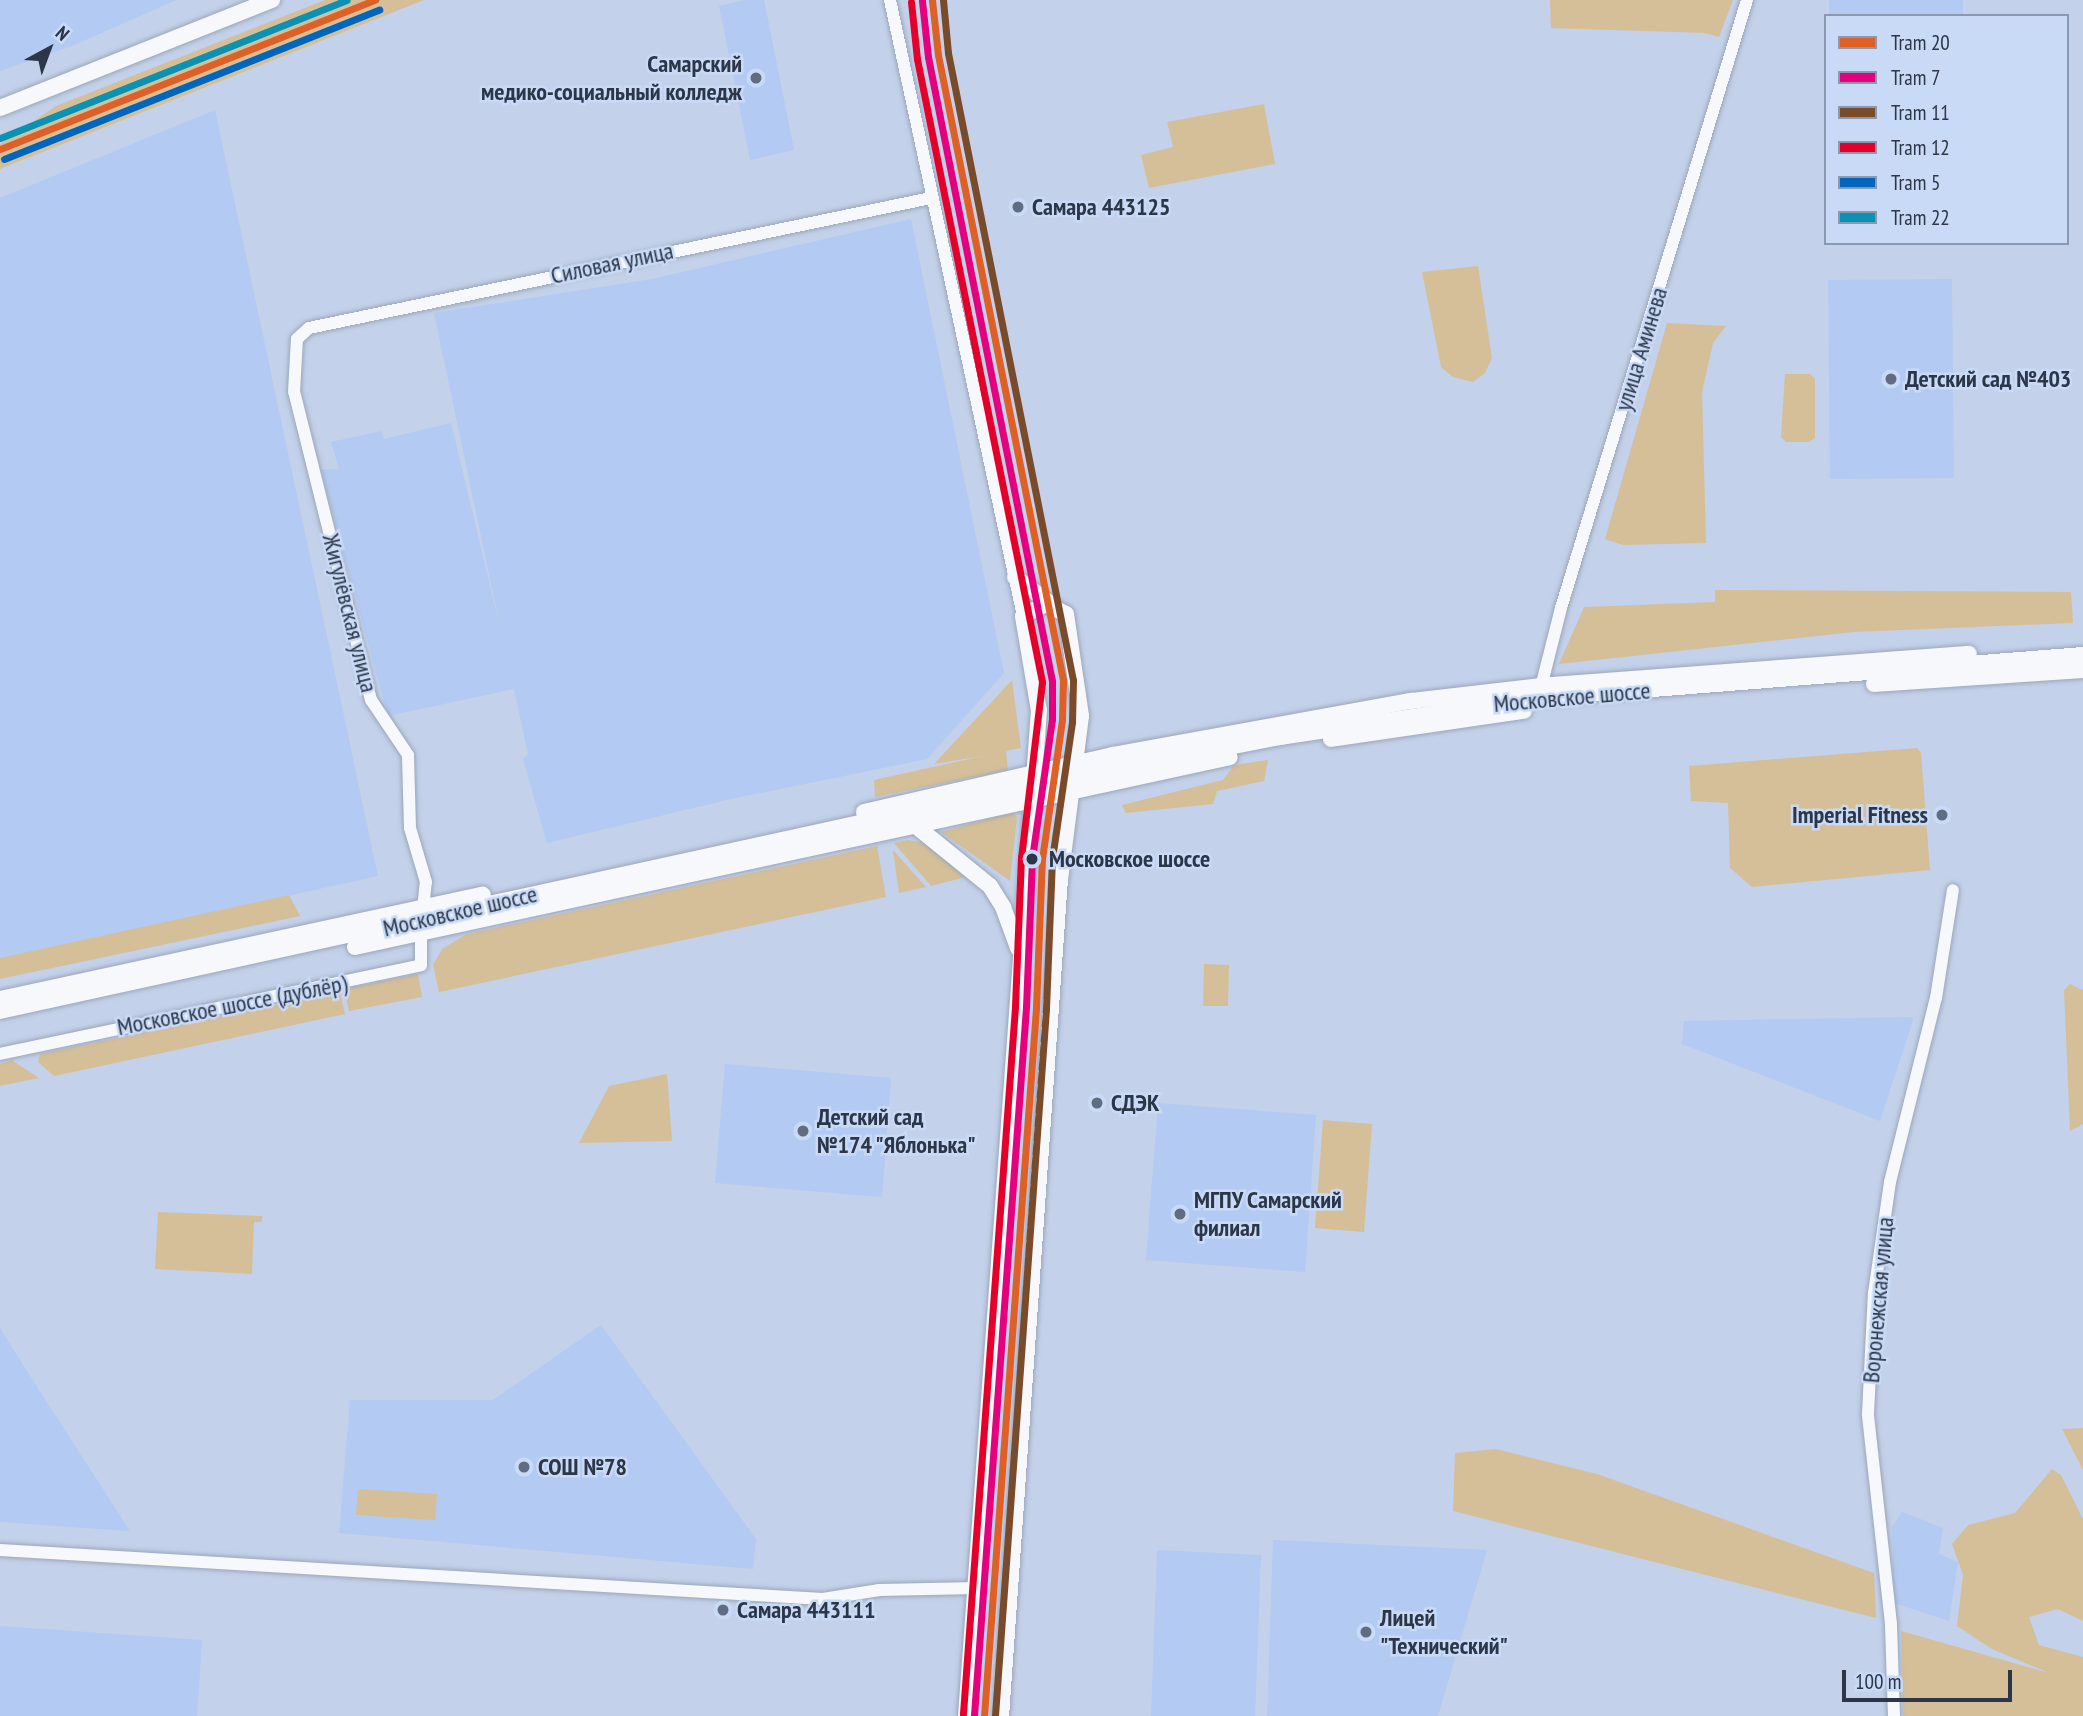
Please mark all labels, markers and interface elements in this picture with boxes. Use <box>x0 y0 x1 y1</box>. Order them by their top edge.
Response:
north arrow <box>14 14 84 84</box>
legend <box>1824 14 2069 245</box>
text: N <box>51 21 75 46</box>
text: Tram 20 <box>1891 29 1950 56</box>
place label: Самарский медико-социальный колледж <box>481 50 742 106</box>
text: Tram 7 <box>1891 64 1940 91</box>
marker: Самарский медико-социальный колледж <box>748 70 764 86</box>
text: Tram 11 <box>1891 99 1950 126</box>
text: Tram 12 <box>1891 134 1950 161</box>
text: Tram 5 <box>1891 169 1940 196</box>
place label: Самара 443125 <box>1032 193 1171 221</box>
marker: Самара 443125 <box>1010 199 1026 215</box>
text: Tram 22 <box>1891 204 1950 231</box>
street label: Силовая улица <box>548 236 676 290</box>
street label: улица Аминева <box>1608 283 1674 415</box>
place label: Детский сад №403 <box>1905 365 2071 393</box>
marker: Детский сад №403 <box>1883 371 1899 387</box>
street label: Жигулёвская улица <box>316 531 384 695</box>
street label: Московское шоссе <box>1492 676 1652 718</box>
place label: Imperial Fitness <box>1792 801 1928 829</box>
marker: Imperial Fitness <box>1934 807 1950 823</box>
place label: Московское шоссе <box>1049 845 1210 873</box>
marker: Московское шоссе <box>1021 848 1043 870</box>
street label: Московское шоссе <box>380 879 540 943</box>
street label: Московское шоссе (дублёр) <box>115 969 349 1041</box>
place label: СДЭК <box>1111 1089 1160 1117</box>
marker: СДЭК <box>1089 1095 1105 1111</box>
place label: Детский сад №174 "Яблонька" <box>817 1103 977 1159</box>
marker: Детский сад №174 "Яблонька" <box>795 1123 811 1139</box>
place label: МГПУ Самарский филиал <box>1194 1186 1343 1242</box>
marker: МГПУ Самарский филиал <box>1172 1206 1188 1222</box>
street label: Воронежская улица <box>1856 1216 1900 1384</box>
place label: СОШ №78 <box>538 1453 627 1481</box>
marker: СОШ №78 <box>516 1459 532 1475</box>
place label: Самара 443111 <box>737 1596 876 1624</box>
marker: Самара 443111 <box>715 1602 731 1618</box>
place label: Лицей "Технический" <box>1380 1604 1508 1660</box>
marker: Лицей "Технический" <box>1358 1624 1374 1640</box>
scale bar <box>1845 1656 2015 1700</box>
text: 100 m <box>1855 1668 1901 1695</box>

